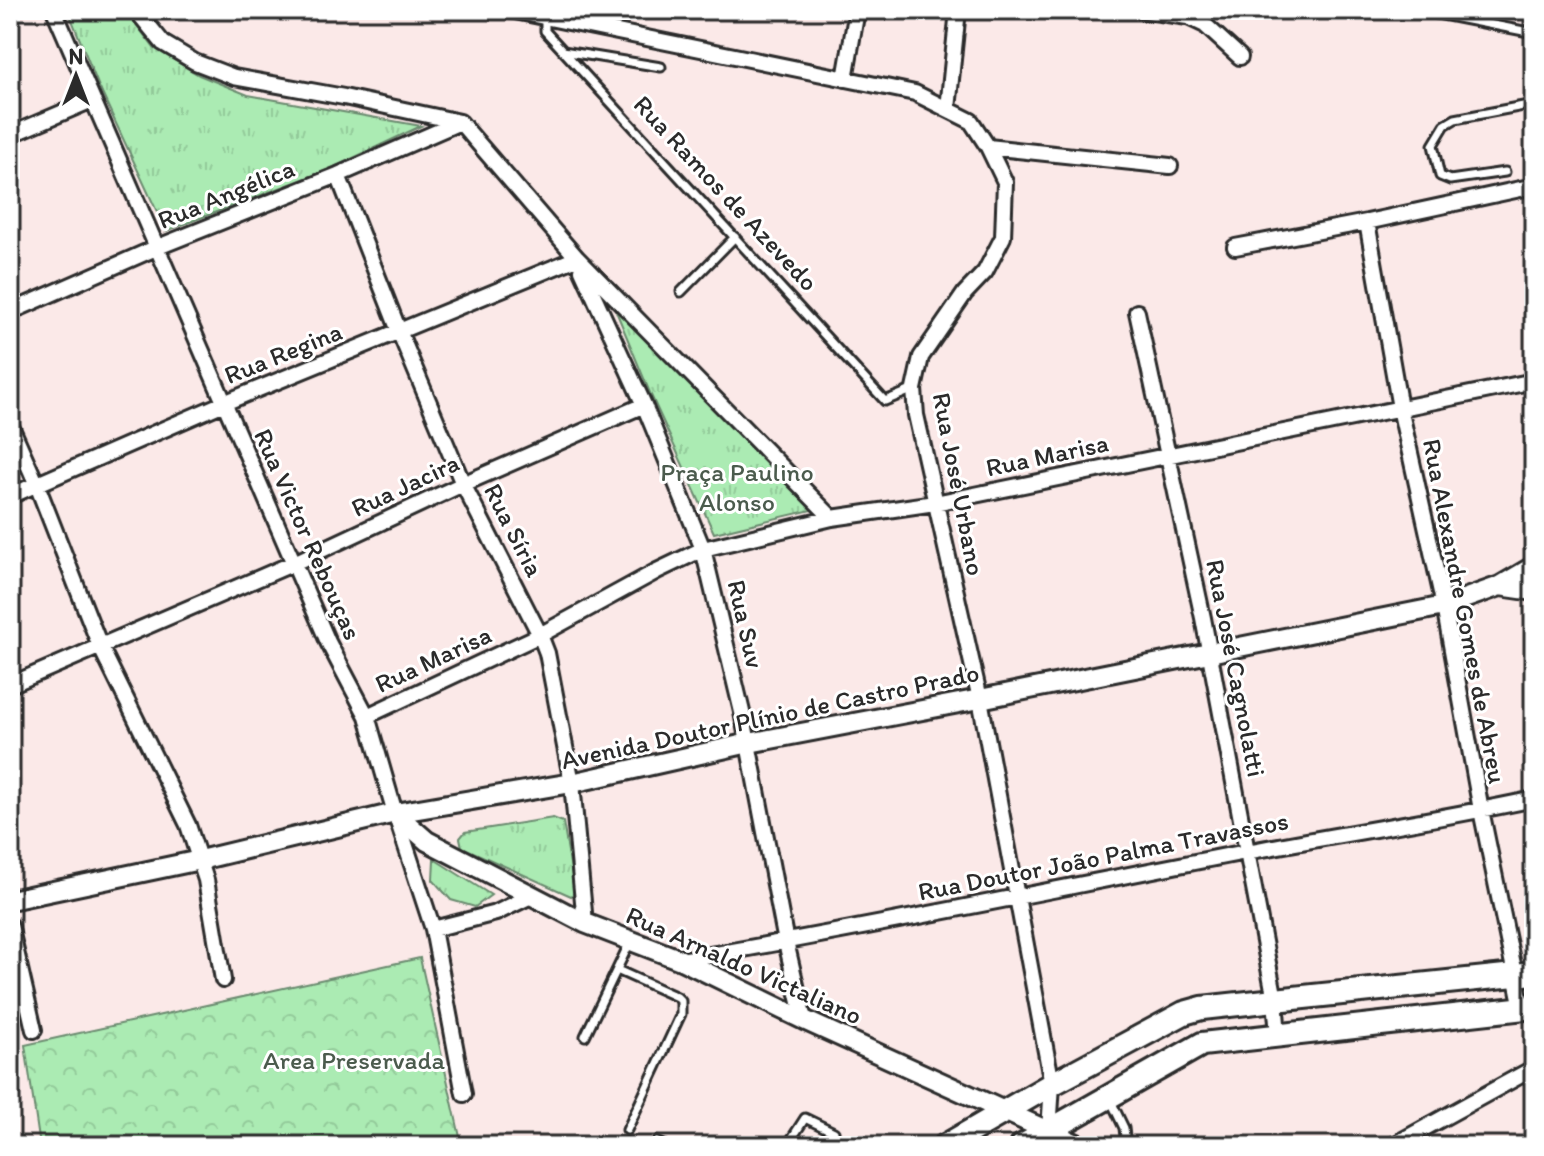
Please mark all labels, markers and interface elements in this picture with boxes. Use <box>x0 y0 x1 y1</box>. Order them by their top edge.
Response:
north arrow <box>36 36 116 116</box>
text: N <box>69 43 83 70</box>
street label: Rua Ramos de Azevedo <box>627 88 825 298</box>
street label: Rua Angélica <box>153 152 299 236</box>
street label: Rua Regina <box>220 315 347 391</box>
street label: Rua José Urbano <box>926 390 992 578</box>
street label: Rua Victor Rebouças <box>247 423 369 645</box>
street label: Rua Marisa <box>983 426 1111 484</box>
street label: Rua Alexandre Gomes de Abreu <box>1416 436 1514 786</box>
street label: Rua Jacira <box>346 446 464 524</box>
park label: Praça Paulino Alonso <box>660 456 814 518</box>
street label: Rua Síria <box>477 478 551 582</box>
street label: Rua José Cagnolatti <box>1199 556 1273 780</box>
street label: Rua Suv <box>720 577 772 671</box>
street label: Rua Marisa <box>370 618 496 700</box>
street label: Avenida Doutor Plínio de Castro Prado <box>558 656 982 776</box>
street label: Rua Doutor João Palma Travassos <box>915 804 1291 908</box>
street label: Rua Arnaldo Victaliano <box>621 899 867 1031</box>
park label: Area Preservada <box>263 1044 446 1076</box>

